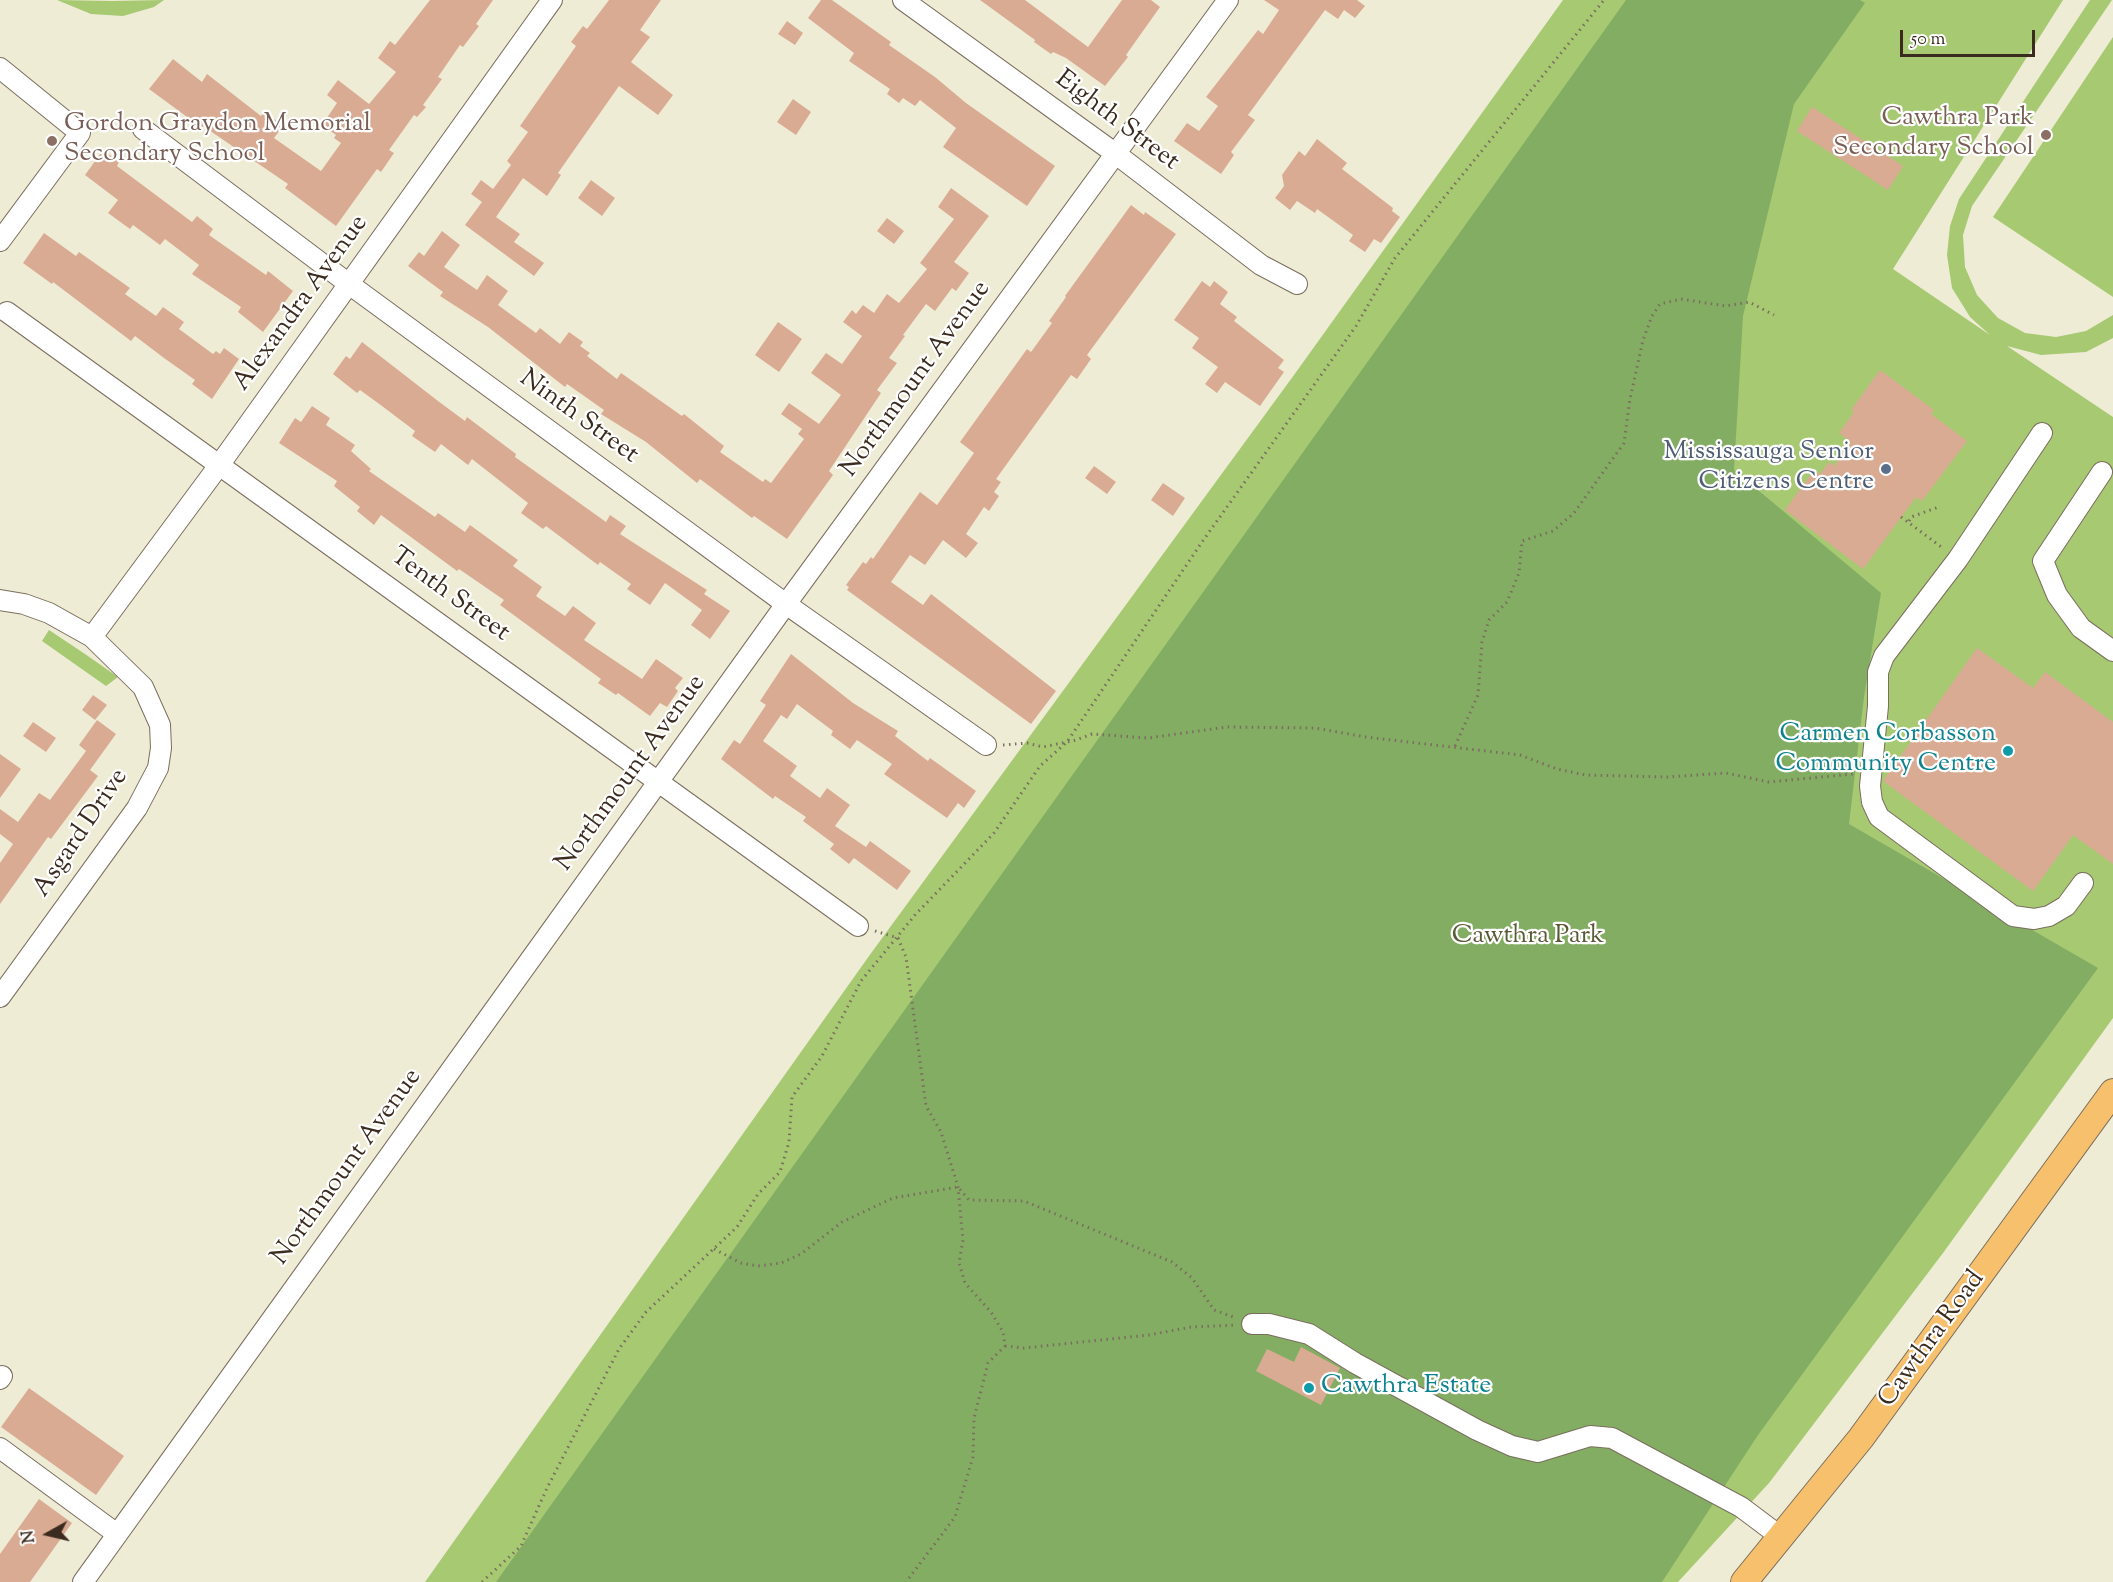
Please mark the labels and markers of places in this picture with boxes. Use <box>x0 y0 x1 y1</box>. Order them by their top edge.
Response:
place label: Cawthra Park Secondary School <box>1833 104 2034 166</box>
place label: Gordon Graydon Memorial Secondary School <box>64 110 371 172</box>
marker: Cawthra Park Secondary School <box>2039 128 2053 142</box>
marker: Gordon Graydon Memorial Secondary School <box>45 134 59 148</box>
place label: Mississauga Senior Citizens Centre <box>1663 438 1874 500</box>
marker: Mississauga Senior Citizens Centre <box>1879 462 1893 476</box>
place label: Carmen Corbasson Community Centre <box>1776 720 1996 782</box>
marker: Carmen Corbasson Community Centre <box>2001 744 2015 758</box>
place label: Cawthra Estate <box>1321 1372 1491 1404</box>
marker: Cawthra Estate <box>1302 1381 1316 1395</box>

